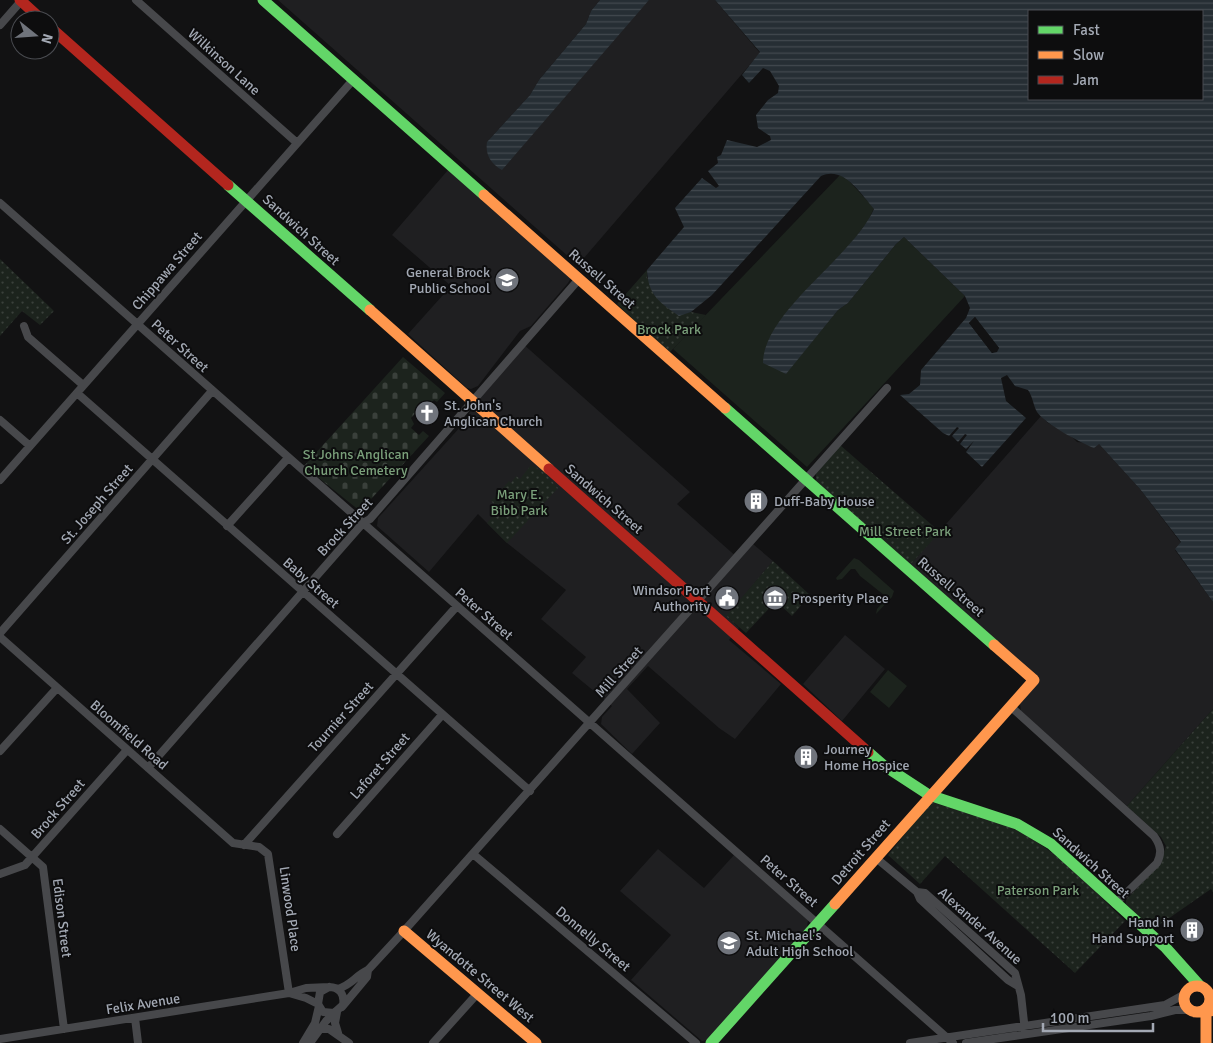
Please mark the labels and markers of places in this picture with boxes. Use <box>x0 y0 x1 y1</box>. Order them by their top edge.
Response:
place label: General Brock Public School <box>406 264 490 297</box>
school or university icon: General Brock Public School <box>494 267 520 293</box>
place label: St. John's Anglican Church <box>444 397 543 430</box>
church icon: St. John's Anglican Church <box>414 400 440 426</box>
building icon: Duff-Baby House <box>743 488 769 514</box>
place label: Duff-Baby House <box>774 493 875 510</box>
place label: Windsor Port Authority <box>632 582 710 615</box>
public building icon: Windsor Port Authority <box>714 585 740 611</box>
museum icon: Prosperity Place <box>762 585 788 611</box>
place label: Prosperity Place <box>792 590 889 607</box>
place label: Journey Home Hospice <box>824 741 910 774</box>
building icon: Journey Home Hospice <box>793 744 819 770</box>
place label: Hand in Hand Support <box>1091 914 1174 947</box>
building icon: Hand in Hand Support <box>1179 917 1205 943</box>
place label: St. Michael's Adult High School <box>746 927 853 960</box>
school or university icon: St. Michael's Adult High School <box>716 930 742 956</box>

